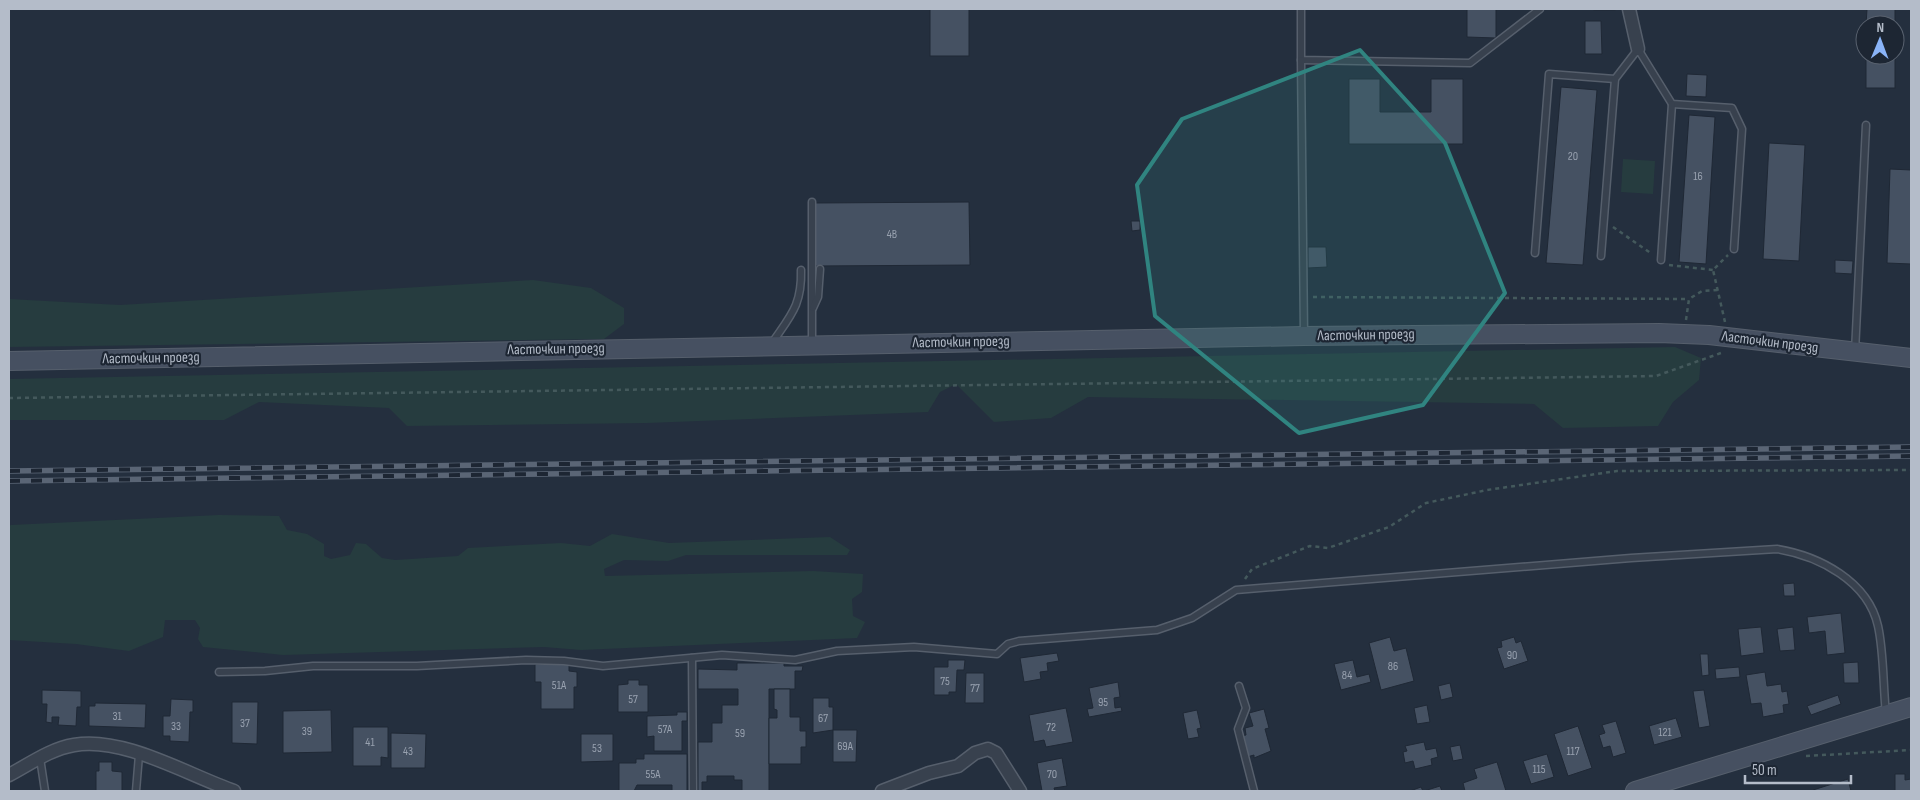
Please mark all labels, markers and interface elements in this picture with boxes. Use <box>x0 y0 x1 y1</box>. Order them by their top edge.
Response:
north arrow <box>1855 15 1905 65</box>
text: N <box>1876 19 1884 36</box>
house number: 20 <box>1568 149 1578 164</box>
house number: 16 <box>1693 169 1703 184</box>
house number: 4В <box>887 227 897 242</box>
street label: Ласточкин проезд <box>1316 325 1415 345</box>
street label: Ласточкин проезд <box>1720 327 1819 357</box>
street label: Ласточкин проезд <box>911 332 1010 352</box>
street label: Ласточкин проезд <box>506 339 605 359</box>
street label: Ласточкин проезд <box>101 348 200 368</box>
house number: 90 <box>1507 648 1517 663</box>
house number: 86 <box>1388 659 1398 674</box>
house number: 84 <box>1342 668 1352 683</box>
house number: 75 <box>940 674 950 689</box>
house number: 51А <box>552 678 567 693</box>
house number: 77 <box>970 681 980 696</box>
house number: 57 <box>628 692 638 707</box>
house number: 95 <box>1098 695 1108 710</box>
house number: 31 <box>112 709 122 724</box>
house number: 67 <box>818 711 828 726</box>
house number: 37 <box>240 716 250 731</box>
house number: 33 <box>171 719 181 734</box>
house number: 72 <box>1046 720 1056 735</box>
house number: 57А <box>658 722 673 737</box>
house number: 39 <box>302 724 312 739</box>
house number: 121 <box>1658 725 1673 740</box>
house number: 59 <box>735 726 745 741</box>
house number: 41 <box>365 735 375 750</box>
house number: 69А <box>837 739 854 754</box>
house number: 53 <box>592 741 602 756</box>
house number: 43 <box>403 744 413 759</box>
house number: 117 <box>1566 744 1580 759</box>
scale bar <box>1745 752 1851 784</box>
text: 50 m <box>1752 761 1777 780</box>
house number: 115 <box>1532 762 1546 777</box>
house number: 55А <box>646 767 661 782</box>
house number: 70 <box>1047 767 1057 782</box>

